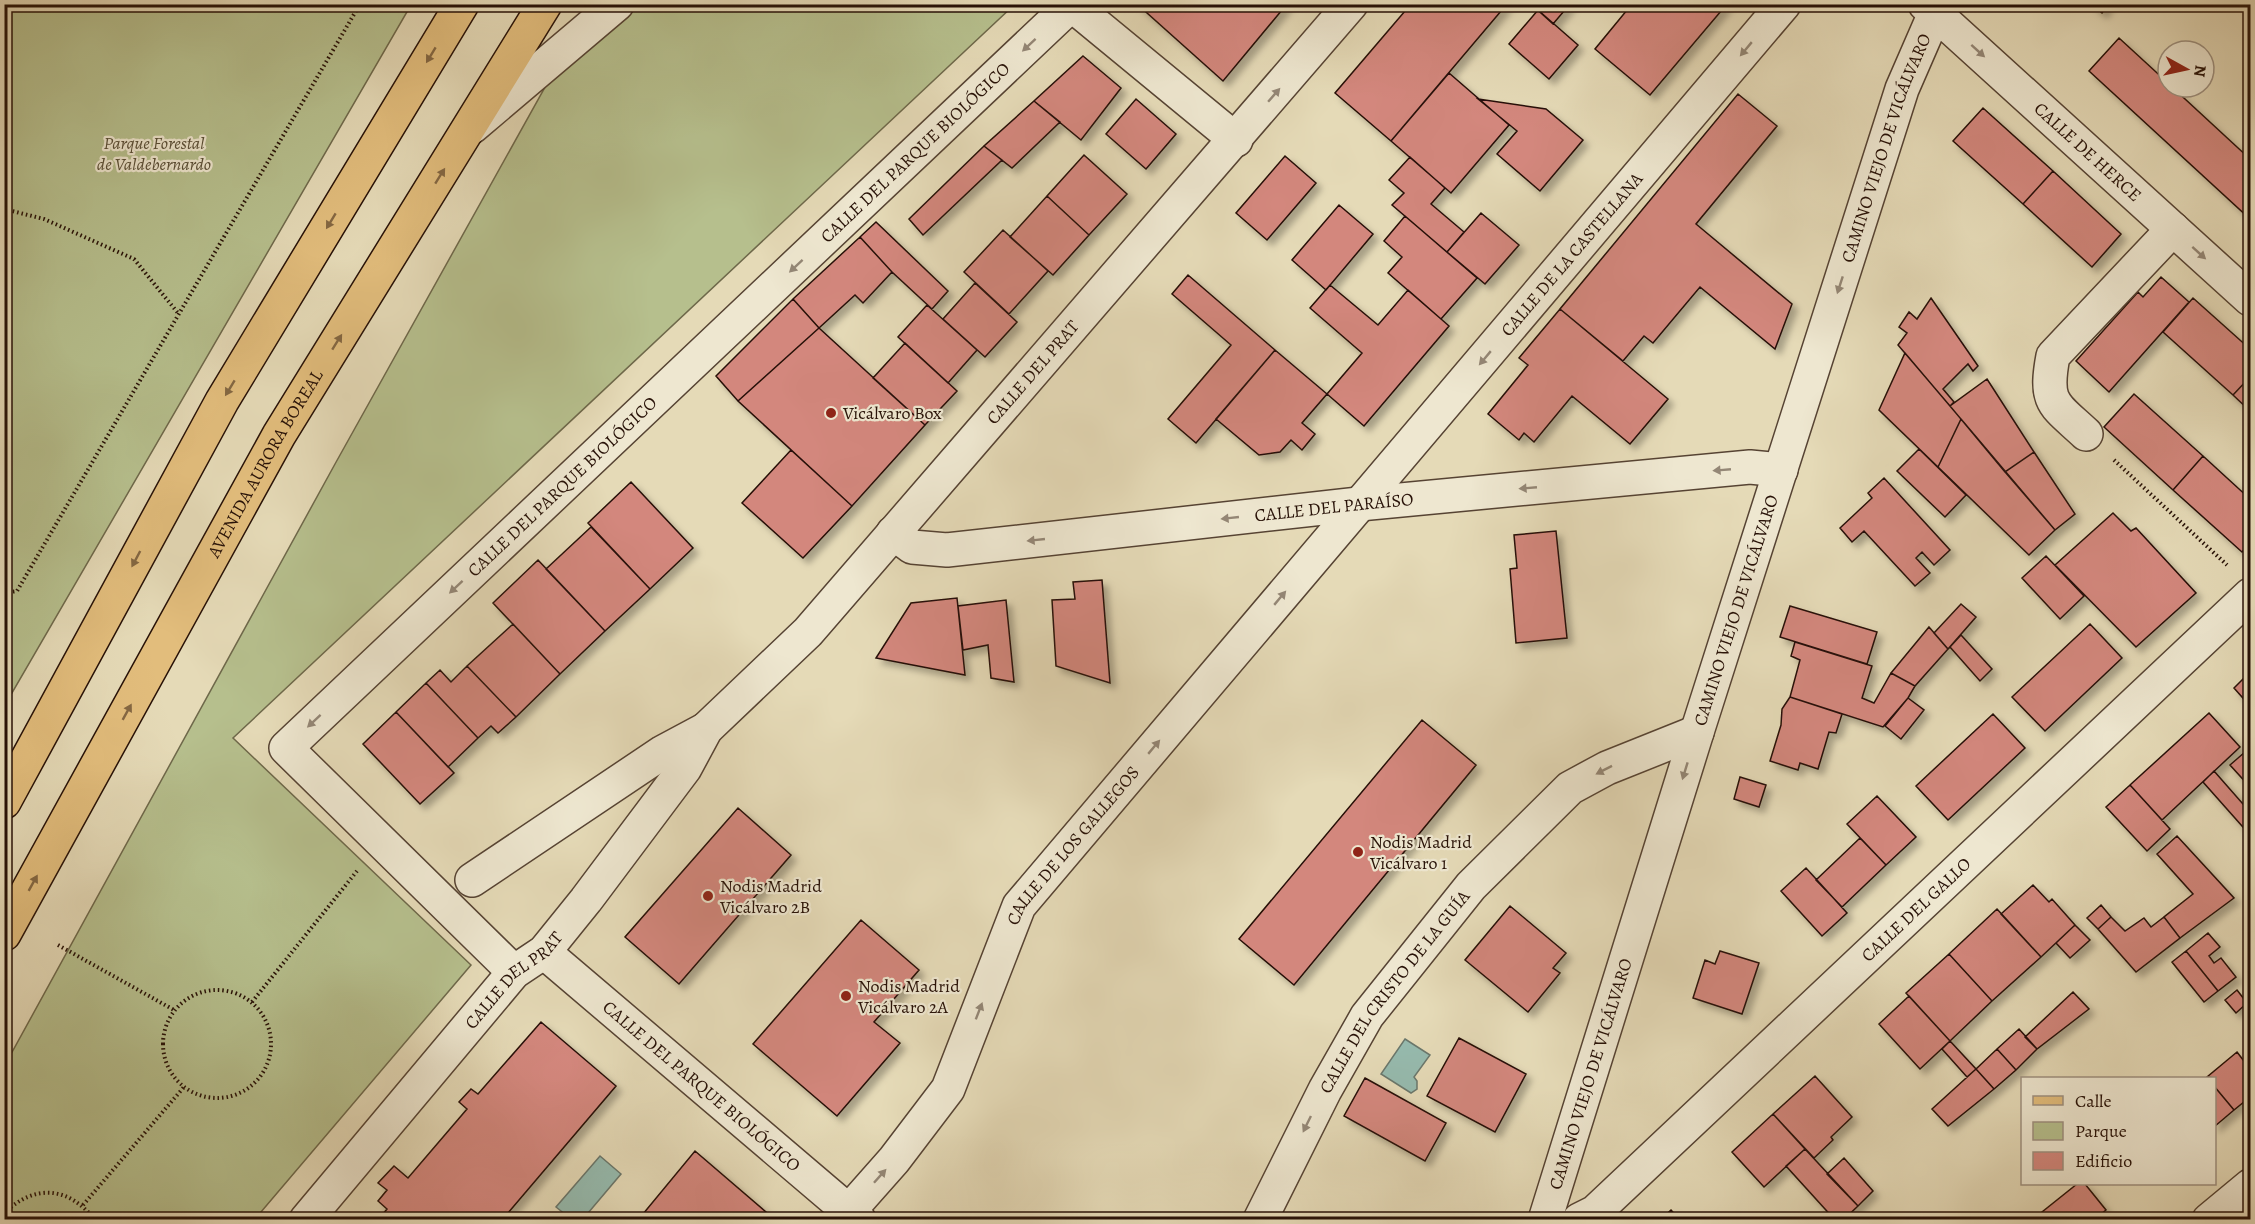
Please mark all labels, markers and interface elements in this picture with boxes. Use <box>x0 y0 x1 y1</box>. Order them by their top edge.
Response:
street label: CAMINO VIEJO DE VICÁLVARO <box>1835 30 1937 266</box>
one-way arrow <box>1022 38 1036 52</box>
north arrow <box>2156 39 2216 99</box>
one-way arrow <box>1740 41 1753 57</box>
one-way arrow <box>1970 44 1985 58</box>
one-way arrow <box>426 47 437 63</box>
street label: CALLE DEL PARQUE BIOLÓGICO <box>815 57 1015 248</box>
text: N <box>2188 64 2212 79</box>
one-way arrow <box>1267 88 1280 103</box>
street label: CALLE DE HERCE <box>2029 97 2147 207</box>
park label: Parque Forestal de Valdebernardo <box>97 131 211 176</box>
street label: CALLE DE LA CASTELLANA <box>1495 167 1648 341</box>
one-way arrow <box>434 168 445 184</box>
one-way arrow <box>325 213 336 229</box>
one-way arrow <box>2192 246 2207 260</box>
one-way arrow <box>788 259 803 273</box>
one-way arrow <box>1834 276 1844 294</box>
street label: CALLE DEL PRAT <box>981 315 1084 429</box>
one-way arrow <box>331 334 342 350</box>
one-way arrow <box>1479 350 1492 365</box>
street label: AVENIDA AURORA BOREAL <box>201 364 329 563</box>
one-way arrow <box>224 380 235 396</box>
street label: CALLE DEL PARQUE BIOLÓGICO <box>462 391 662 582</box>
place label: Vicálvaro Box <box>842 401 942 425</box>
marker: Vicálvaro Box <box>824 406 838 420</box>
one-way arrow <box>1713 465 1732 475</box>
one-way arrow <box>1519 483 1538 493</box>
street label: CALLE DEL PARAÍSO <box>1253 487 1414 528</box>
street label: CAMINO VIEJO DE VICÁLVARO <box>1688 492 1784 729</box>
one-way arrow <box>1220 513 1239 523</box>
one-way arrow <box>1026 535 1045 545</box>
one-way arrow <box>131 551 141 568</box>
one-way arrow <box>449 580 463 594</box>
one-way arrow <box>1273 591 1286 606</box>
one-way arrow <box>122 703 132 720</box>
one-way arrow <box>307 714 321 728</box>
one-way arrow <box>1147 740 1160 755</box>
street label: CALLE DE LOS GALLEGOS <box>1001 761 1145 928</box>
one-way arrow <box>1680 762 1689 780</box>
one-way arrow <box>1595 765 1612 774</box>
place label: Nodis Madrid Vicálvaro 1 <box>1369 830 1472 875</box>
marker: Nodis Madrid Vicálvaro 1 <box>1351 845 1365 859</box>
street label: CALLE DEL GALLO <box>1856 852 1976 967</box>
one-way arrow <box>28 874 38 891</box>
place label: Nodis Madrid Vicálvaro 2B <box>719 874 822 919</box>
street label: CALLE DEL CRISTO DE LA GUÍA <box>1314 885 1475 1098</box>
marker: Nodis Madrid Vicálvaro 2B <box>701 889 715 903</box>
street label: CALLE DEL PRAT <box>459 926 568 1034</box>
street label: CAMINO VIEJO DE VICÁLVARO <box>1543 955 1638 1193</box>
place label: Nodis Madrid Vicálvaro 2A <box>857 974 960 1019</box>
marker: Nodis Madrid Vicálvaro 2A <box>839 989 853 1003</box>
street label: CALLE DEL PARQUE BIOLÓGICO <box>598 995 806 1177</box>
one-way arrow <box>974 1001 984 1019</box>
legend <box>2021 1077 2216 1185</box>
text: Calle <box>2075 1089 2112 1113</box>
one-way arrow <box>1303 1116 1312 1133</box>
text: Parque <box>2075 1119 2127 1143</box>
text: Edificio <box>2075 1149 2132 1173</box>
one-way arrow <box>873 1169 886 1184</box>

